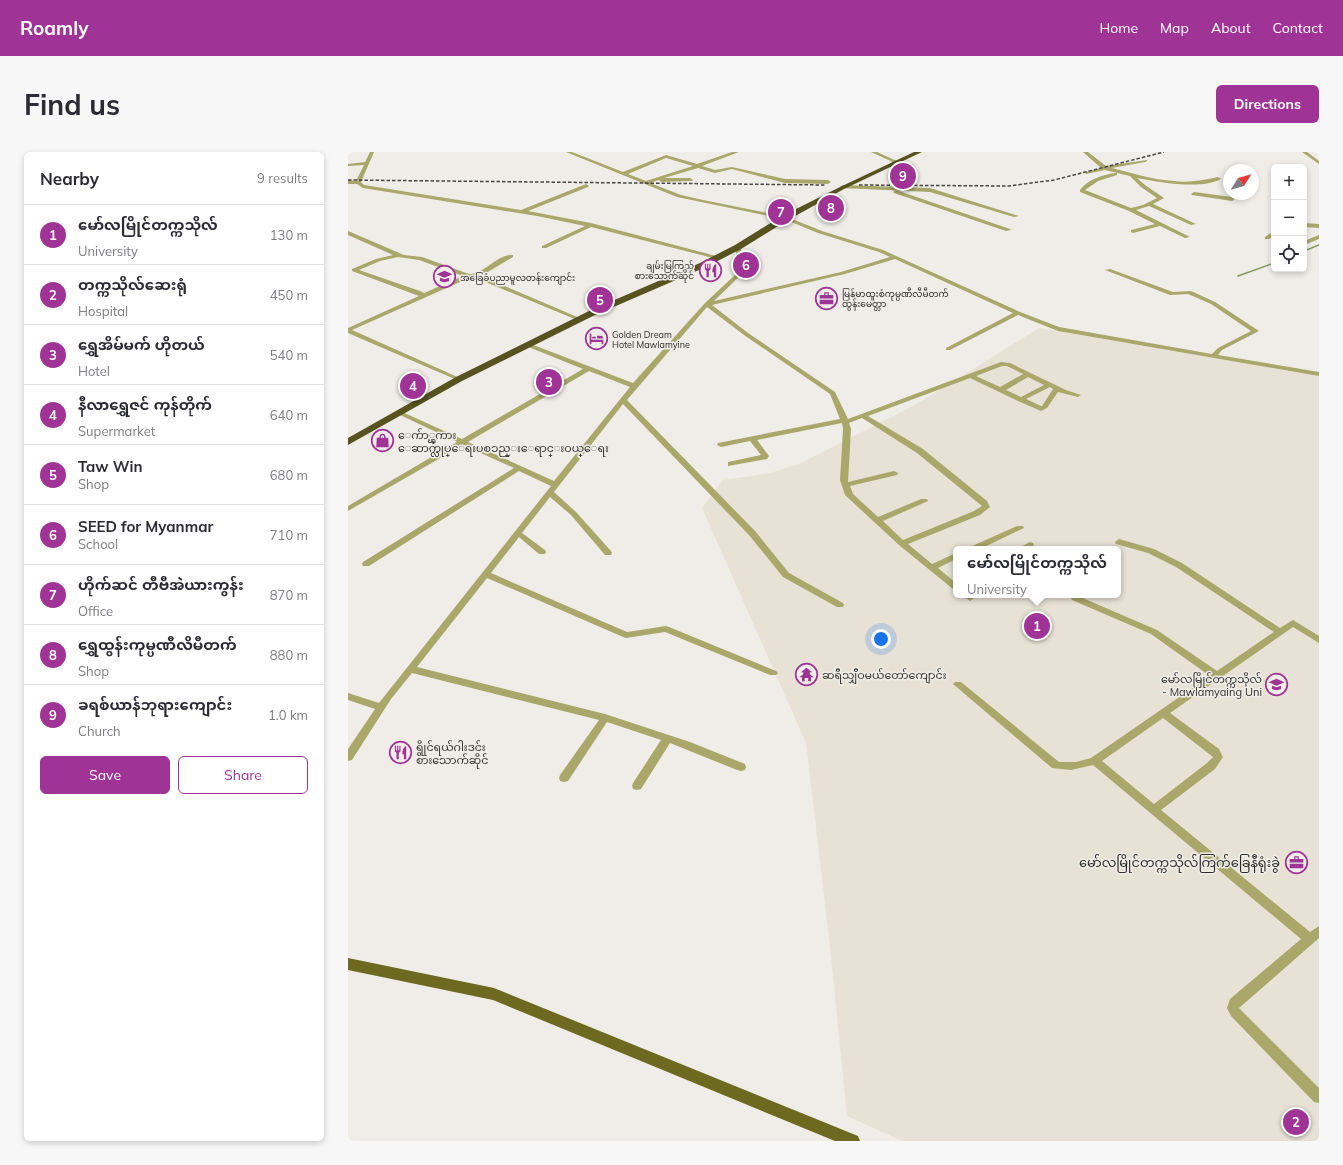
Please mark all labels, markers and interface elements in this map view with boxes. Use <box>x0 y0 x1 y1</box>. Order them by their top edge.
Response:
text: Roamly <box>20 16 88 40</box>
text: Home <box>1099 19 1138 37</box>
text: Map <box>1160 19 1189 37</box>
text: About <box>1211 19 1251 37</box>
text: Contact <box>1273 19 1323 37</box>
button: Directions <box>1216 85 1319 123</box>
text: Find us <box>24 87 120 122</box>
pin: 9 <box>890 161 916 191</box>
north arrow <box>1223 164 1259 200</box>
map controls <box>1271 164 1307 272</box>
button: + <box>1271 164 1307 200</box>
text: Nearby <box>40 168 99 189</box>
text: 9 results <box>257 170 308 186</box>
pin: 8 <box>818 193 844 223</box>
pin: 7 <box>768 197 794 227</box>
button: − <box>1271 200 1307 236</box>
text: မော်လမြိုင်တက္ကသိုလ် <box>78 215 218 234</box>
text: 1 <box>49 227 57 243</box>
text: 130 m <box>270 227 308 243</box>
button: locate <box>1271 236 1307 272</box>
text: University <box>78 243 138 259</box>
pin: 6 <box>733 250 759 280</box>
restaurant icon: ချမ်းမြကြည် စားသောက်ဆိုင် <box>697 257 723 283</box>
place label: ချမ်းမြကြည် စားသောက်ဆိုင် <box>635 260 694 283</box>
school or university icon: အခြေခံပညာမူလတန်းကျောင်း <box>432 264 458 290</box>
place label: အခြေခံပညာမူလတန်းကျောင်း <box>460 272 575 286</box>
text: တက္ကသိုလ်ဆေးရုံ <box>78 275 187 294</box>
pin: 5 <box>587 285 613 315</box>
office icon: မြန်မာထူးစံကုမ္ပဏီလီမီတက် ထွန်းမေတ္တာ <box>814 285 840 311</box>
text: 2 <box>49 287 57 303</box>
text: 450 m <box>270 287 308 303</box>
place label: မြန်မာထူးစံကုမ္ပဏီလီမီတက် ထွန်းမေတ္တာ <box>842 287 949 311</box>
text: Hospital <box>78 303 128 319</box>
hotel icon: Golden Dream Hotel Mawlamyine <box>584 326 610 352</box>
place label: Golden Dream Hotel Mawlamyine <box>612 329 690 351</box>
text: ရွှေအိမ်မက် ဟိုတယ် <box>78 335 205 354</box>
text: 3 <box>49 347 57 363</box>
text: 540 m <box>270 347 308 363</box>
text: Hotel <box>78 363 110 379</box>
pin: 3 <box>536 367 562 397</box>
pin: 4 <box>400 371 426 401</box>
text: နီလာရွှေဇင် ကုန်တိုက် <box>78 395 212 414</box>
text: 4 <box>49 407 57 423</box>
text: 640 m <box>270 407 308 423</box>
text: Supermarket <box>78 423 155 439</box>
shop icon: ေက်ာ္ၾကား ေဆာက္လုပ္ေရးပစၥည္းေရာင္းဝယ္ေရး <box>369 428 395 454</box>
place label: ေက်ာ္ၾကား ေဆာက္လုပ္ေရးပစၥည္းေရာင္းဝယ္ေရး <box>398 428 609 457</box>
text: Taw Win <box>78 457 142 476</box>
text: 5 <box>49 467 57 483</box>
text: 680 m <box>270 467 308 483</box>
text: Shop <box>78 476 109 492</box>
text: SEED for Myanmar <box>78 517 213 536</box>
text: 6 <box>49 527 57 543</box>
text: 710 m <box>270 527 308 543</box>
text: School <box>78 536 118 552</box>
popup <box>953 546 1121 598</box>
text: မော်လမြိုင်တက္ကသိုလ် <box>967 553 1107 572</box>
text: ဟိုက်ဆင် တီဗီအဲယားကွန်း <box>78 575 244 594</box>
text: University <box>967 581 1027 597</box>
text: 7 <box>49 587 57 603</box>
text: 870 m <box>270 587 308 603</box>
text: Office <box>78 603 113 619</box>
pin: 1 <box>1024 611 1050 641</box>
your location <box>871 629 891 649</box>
text: ရွှေထွန်းကုမ္ပဏီလိမီတက် <box>78 635 237 654</box>
text: 8 <box>49 647 57 663</box>
text: 880 m <box>270 647 308 663</box>
temple icon: ဆရီသျှီဝမယ်တော်ကျောင်း <box>794 662 820 688</box>
text: Shop <box>78 663 109 679</box>
place label: ဆရီသျှီဝမယ်တော်ကျောင်း <box>822 668 947 685</box>
place label: မော်လမြိုင်တက္ကသိုလ် - Mawlamyaing Uni <box>1161 672 1262 699</box>
school or university icon: မော်လမြိုင်တက္ကသိုလ် - Mawlamyaing Uni <box>1264 672 1290 698</box>
text: ခရစ်ယာန်ဘုရားကျောင်း <box>78 695 232 714</box>
text: 9 <box>49 707 57 723</box>
text: 1.0 km <box>268 707 308 723</box>
text: Church <box>78 723 121 739</box>
restaurant icon: ရွိုင်ရယ်ဂါးဒင်း စားသောက်ဆိုင် <box>387 740 413 766</box>
place label: ရွိုင်ရယ်ဂါးဒင်း စားသောက်ဆိုင် <box>416 740 488 769</box>
button: Save <box>40 756 170 794</box>
button: Share <box>178 756 308 794</box>
office icon: မော်လမြိုင်တက္ကသိုလ်ကြက်ခြေနီရုံးခွဲ <box>1283 849 1309 875</box>
place label: မော်လမြိုင်တက္ကသိုလ်ကြက်ခြေနီရုံးခွဲ <box>1079 854 1280 873</box>
pin: 2 <box>1283 1107 1309 1137</box>

